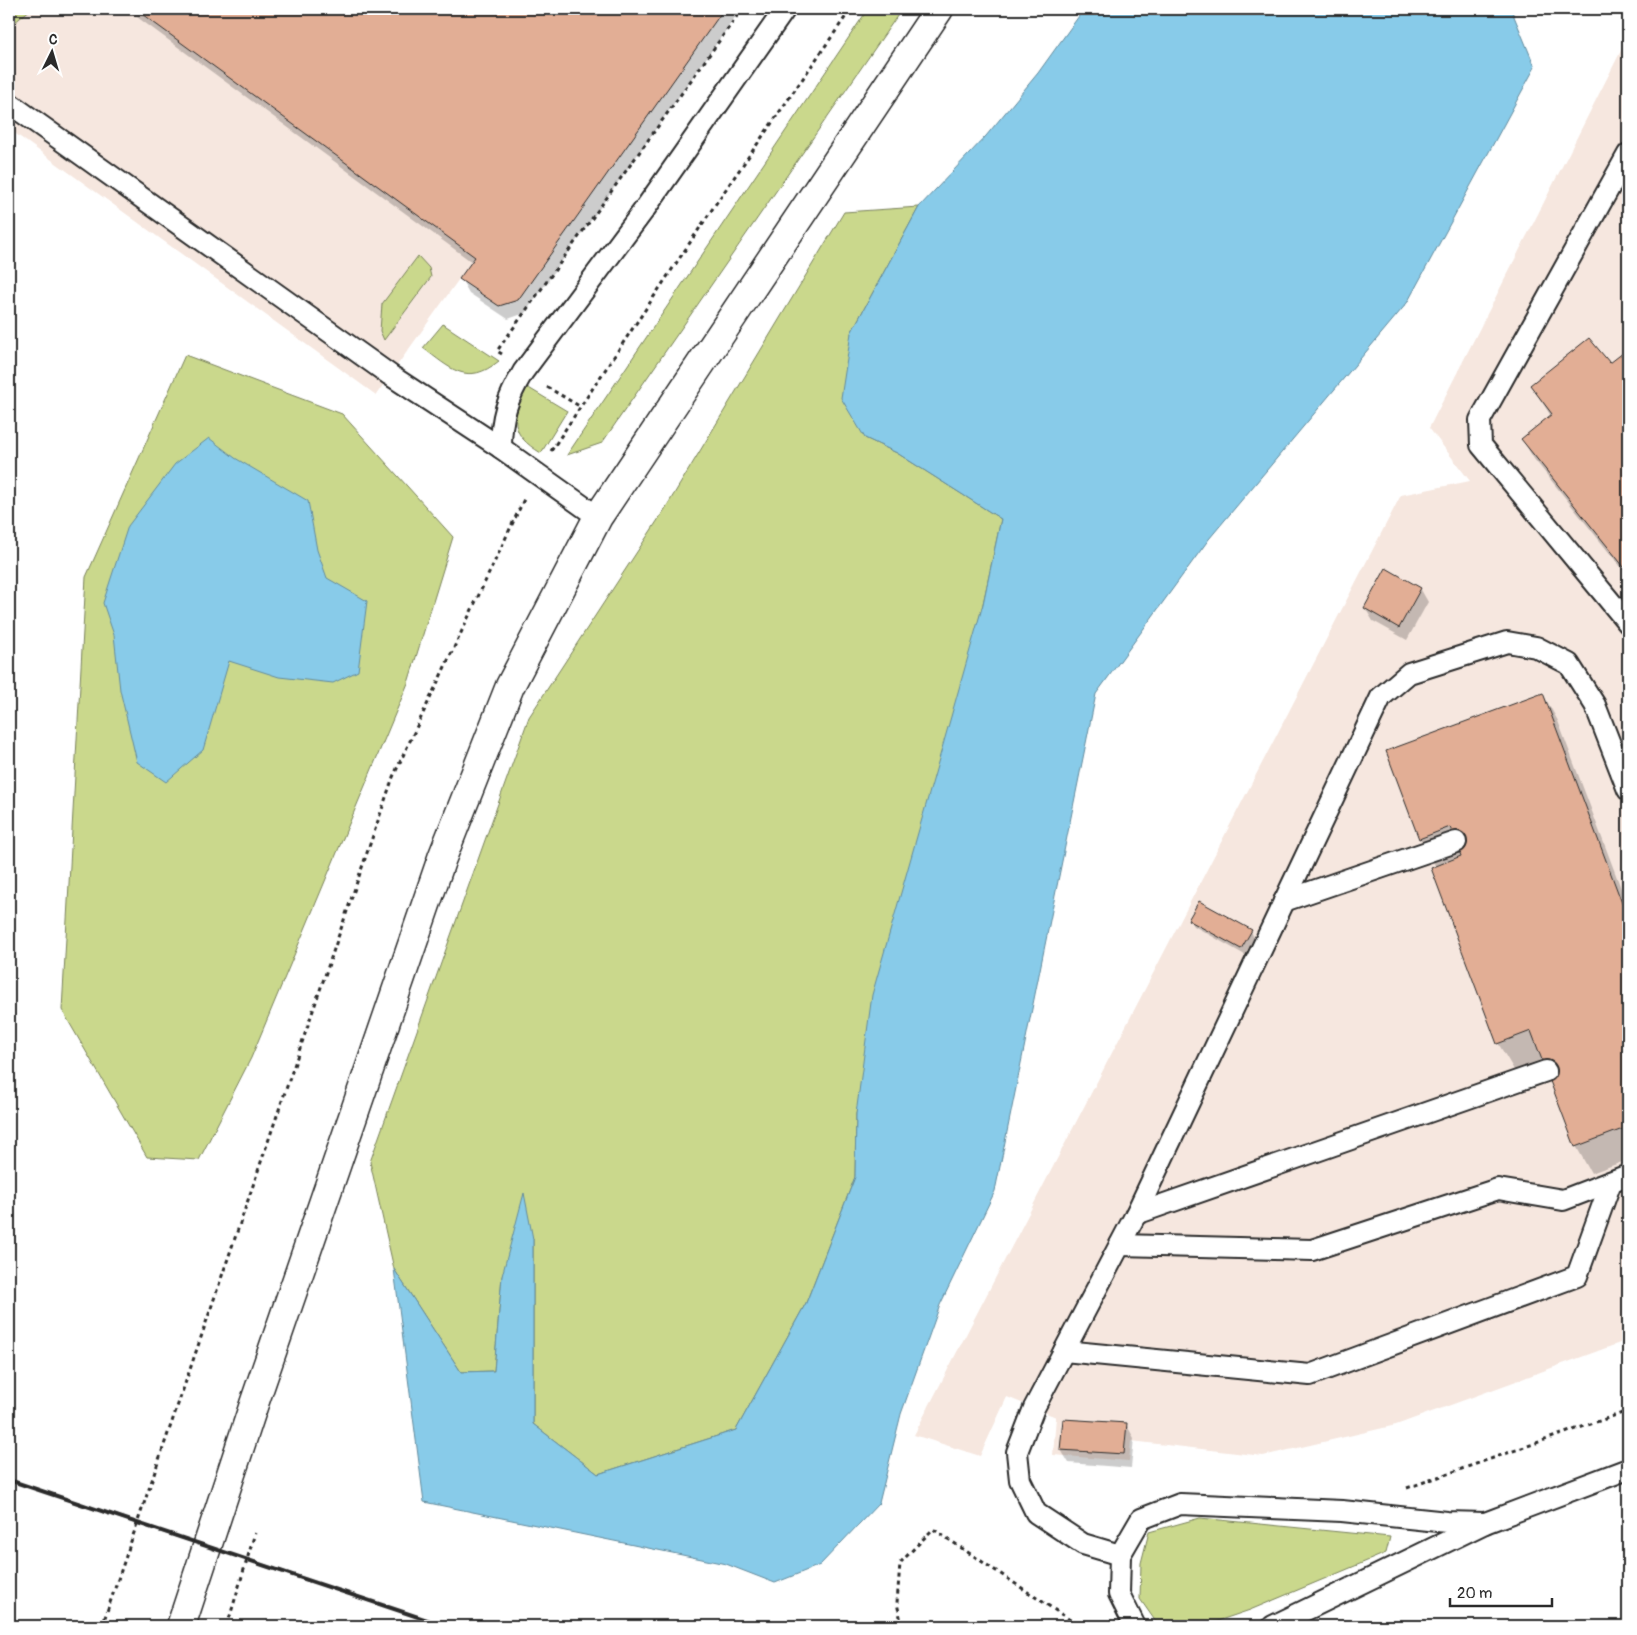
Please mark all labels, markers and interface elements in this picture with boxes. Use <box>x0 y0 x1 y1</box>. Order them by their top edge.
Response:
north arrow <box>28 28 78 78</box>
text: С <box>48 31 58 48</box>
scale bar <box>1450 1575 1552 1607</box>
text: 20 m <box>1457 1584 1492 1603</box>

